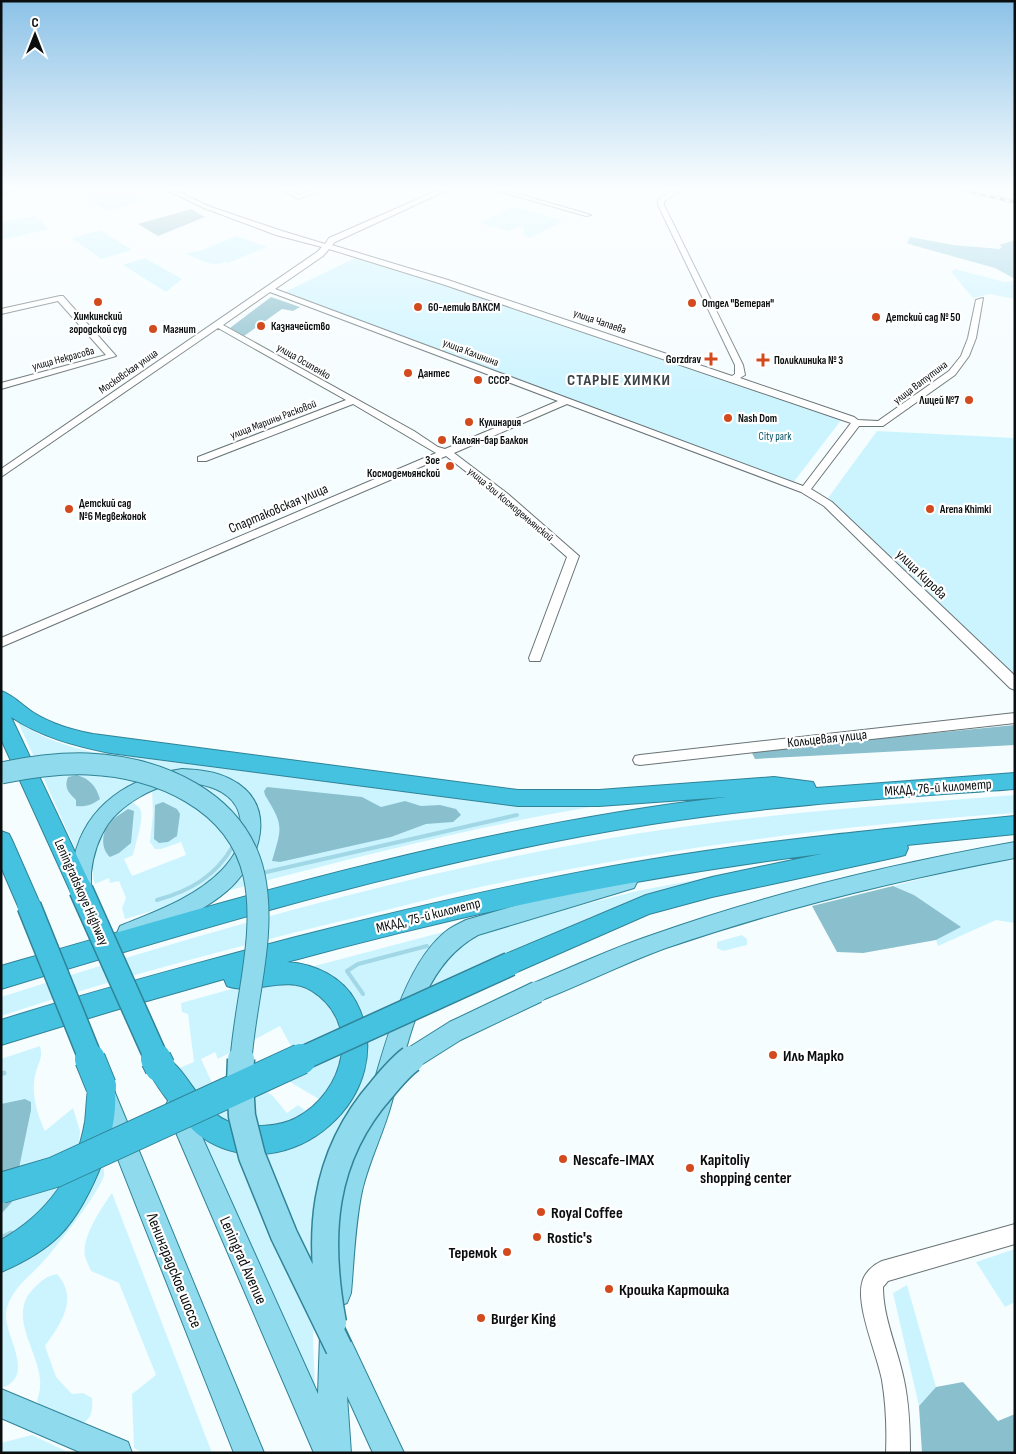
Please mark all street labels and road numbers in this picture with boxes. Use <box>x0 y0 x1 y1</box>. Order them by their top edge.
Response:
street label: улица Чапаева <box>572 306 628 337</box>
street label: улица Калинина <box>441 336 501 369</box>
street label: улица Осипенко <box>275 341 333 382</box>
street label: улица Некрасова <box>31 344 96 373</box>
street label: Московская улица <box>96 346 160 397</box>
street label: улица Ватутина <box>891 358 950 407</box>
street label: улица Марины Расковой <box>228 397 318 442</box>
street label: улица Зои Космодемьянской <box>465 465 556 544</box>
street label: Спартаковская улица <box>226 480 330 537</box>
street label: улица Кирова <box>893 546 951 603</box>
street label: Кольцевая улица <box>786 726 868 751</box>
street label: МКАД, 76-й километр <box>884 775 992 800</box>
street label: Leningradskoye Highway <box>50 836 113 949</box>
street label: МКАД, 75-й километр <box>374 894 482 937</box>
street label: Ленинградское шоссе <box>141 1209 205 1331</box>
street label: Leningrad Avenue <box>215 1214 270 1307</box>

